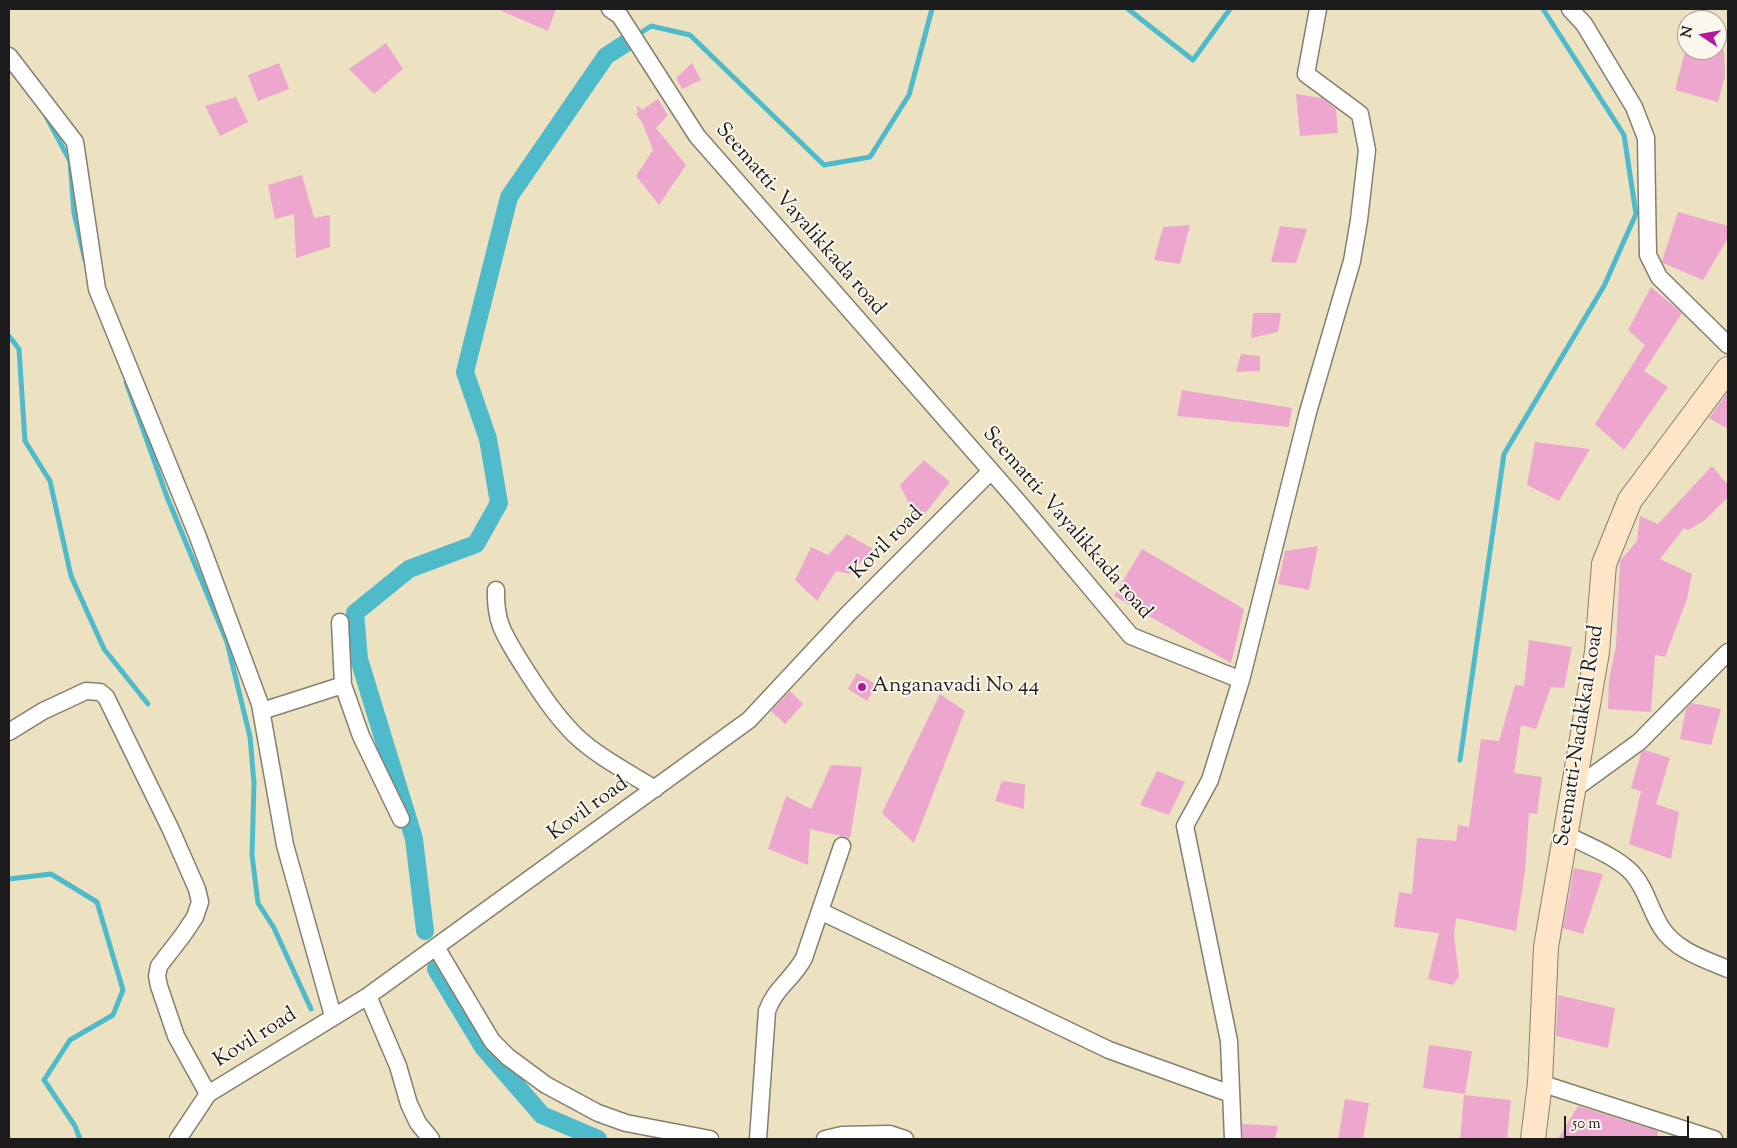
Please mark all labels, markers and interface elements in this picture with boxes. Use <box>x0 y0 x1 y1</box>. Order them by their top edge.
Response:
north arrow <box>1677 10 1727 60</box>
text: N <box>1677 25 1699 40</box>
street label: Seematti- Vayalikkada road <box>709 119 889 321</box>
street label: Seematti- Vayalikkada road <box>976 423 1156 625</box>
street label: Kovil road <box>846 502 930 586</box>
street label: Seematti-Nadakkal Road <box>1551 624 1611 848</box>
place label: Anganavadi No 44 <box>872 674 1039 700</box>
marker: Anganavadi No 44 <box>856 681 868 693</box>
street label: Kovil road <box>544 772 634 848</box>
street label: Kovil road <box>210 1004 302 1074</box>
scale bar <box>1567 1106 1692 1138</box>
text: 50 m <box>1572 1114 1601 1135</box>

